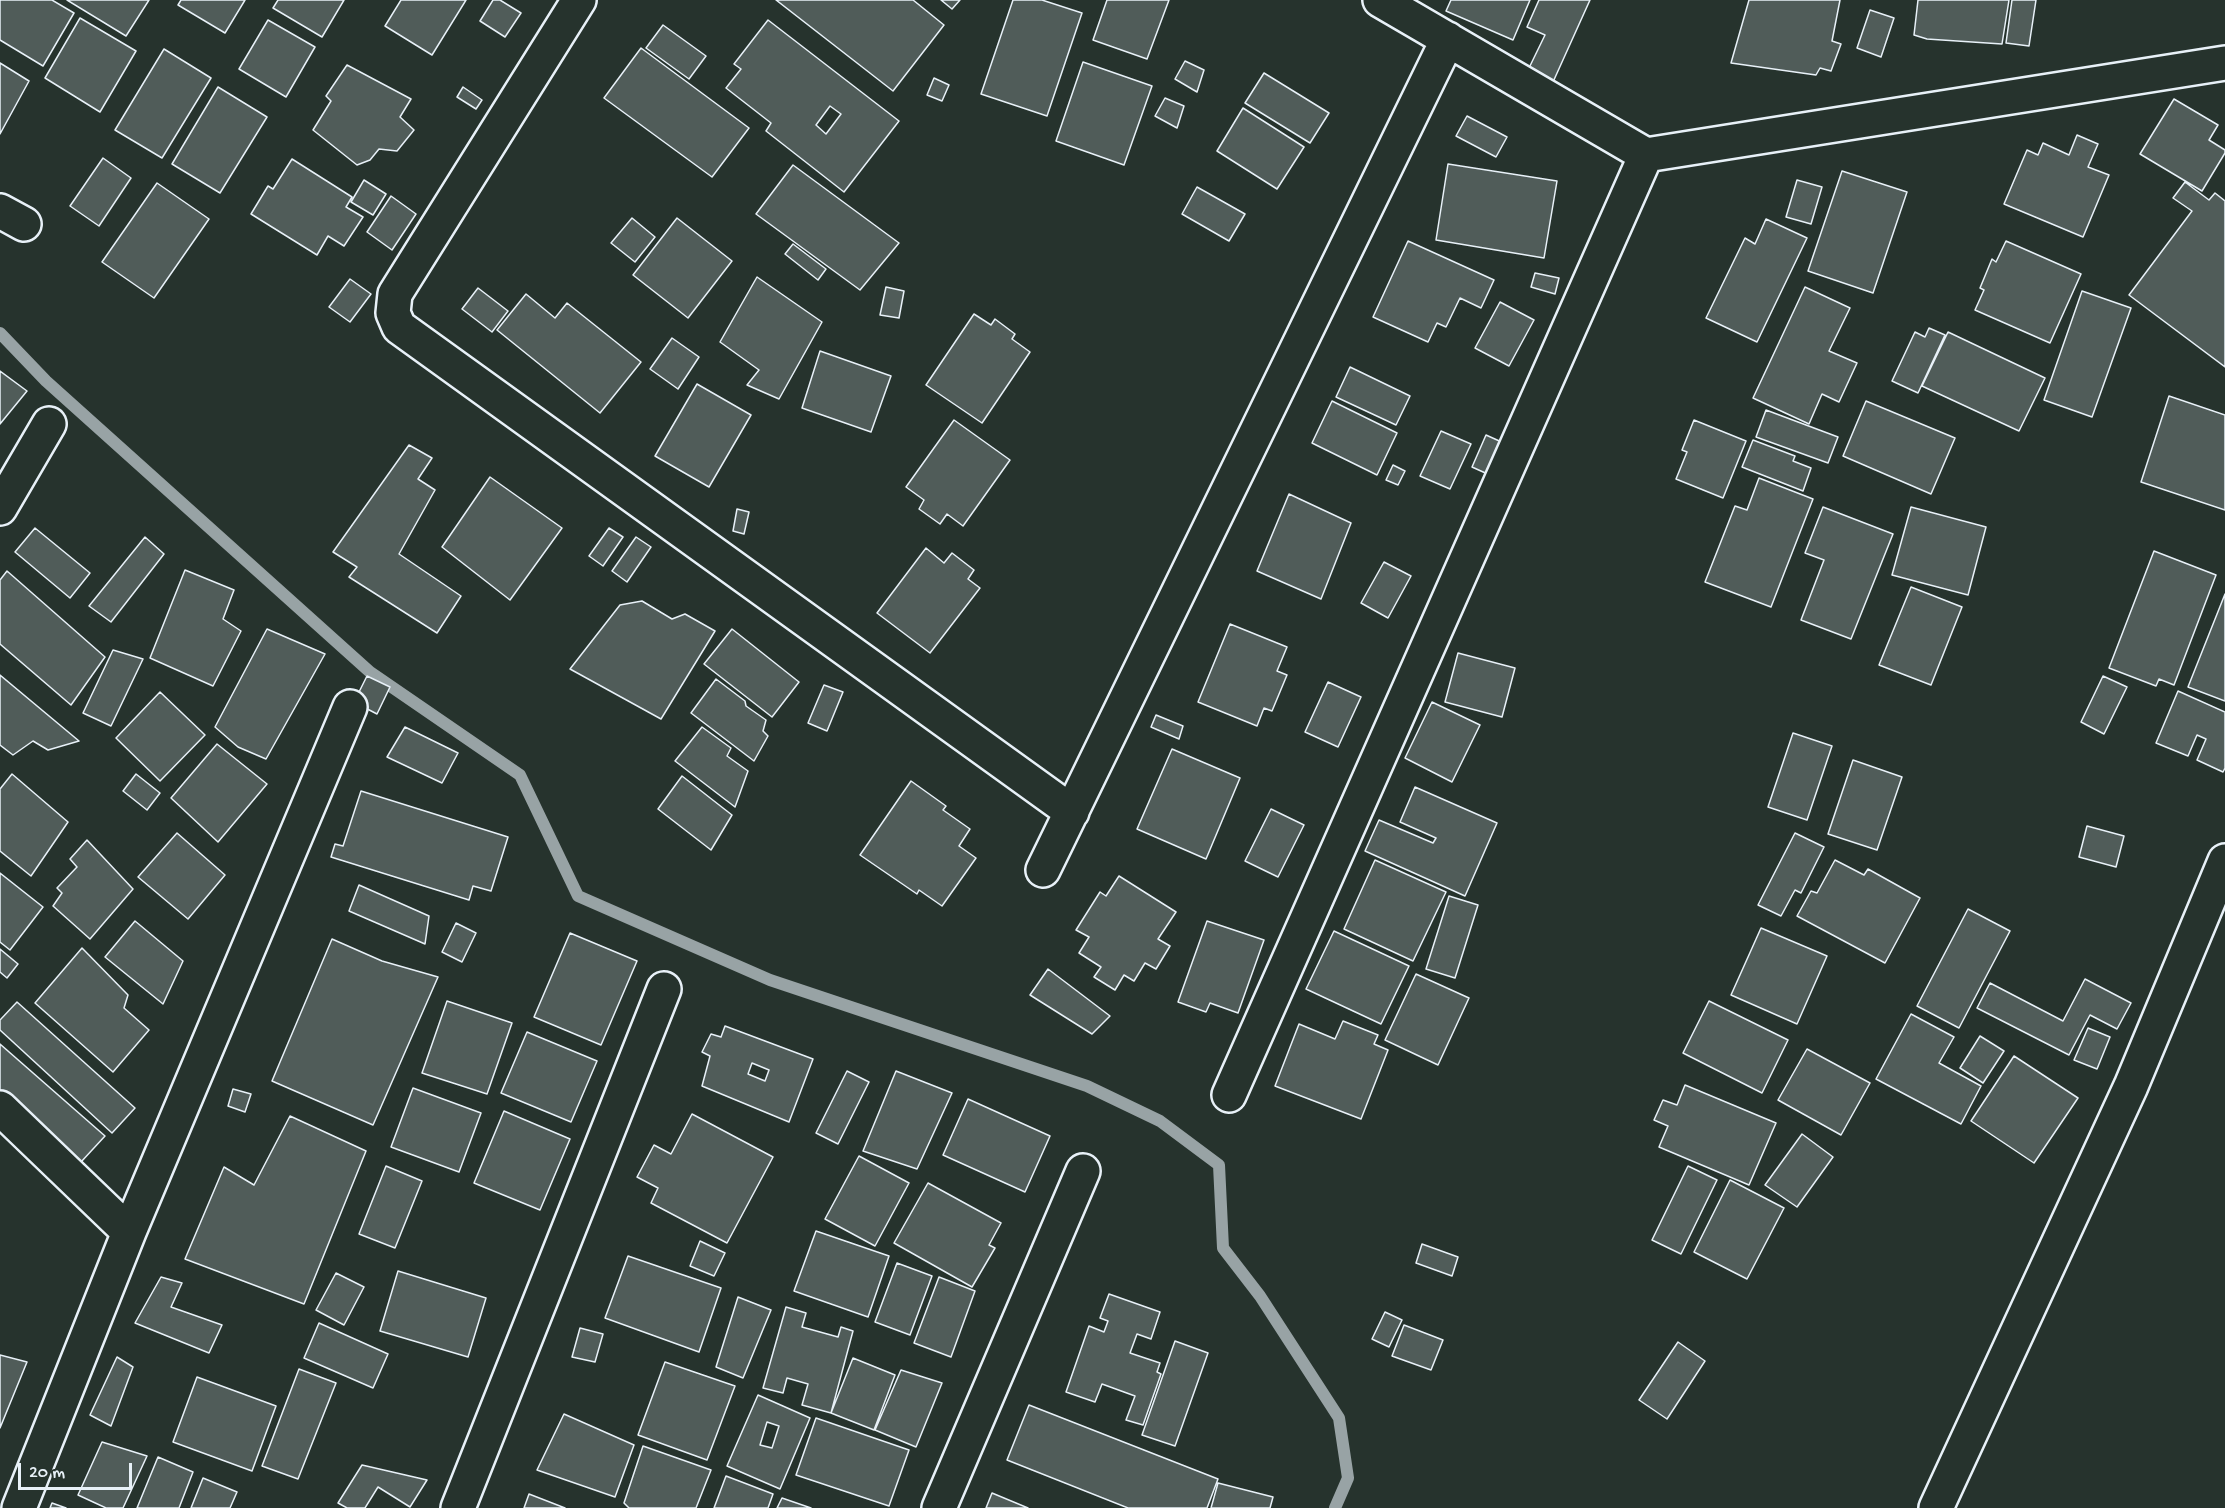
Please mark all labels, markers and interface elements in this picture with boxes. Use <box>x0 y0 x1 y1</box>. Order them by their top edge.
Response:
scale bar <box>21 1451 135 1489</box>
text: 20 m <box>29 1463 65 1484</box>

